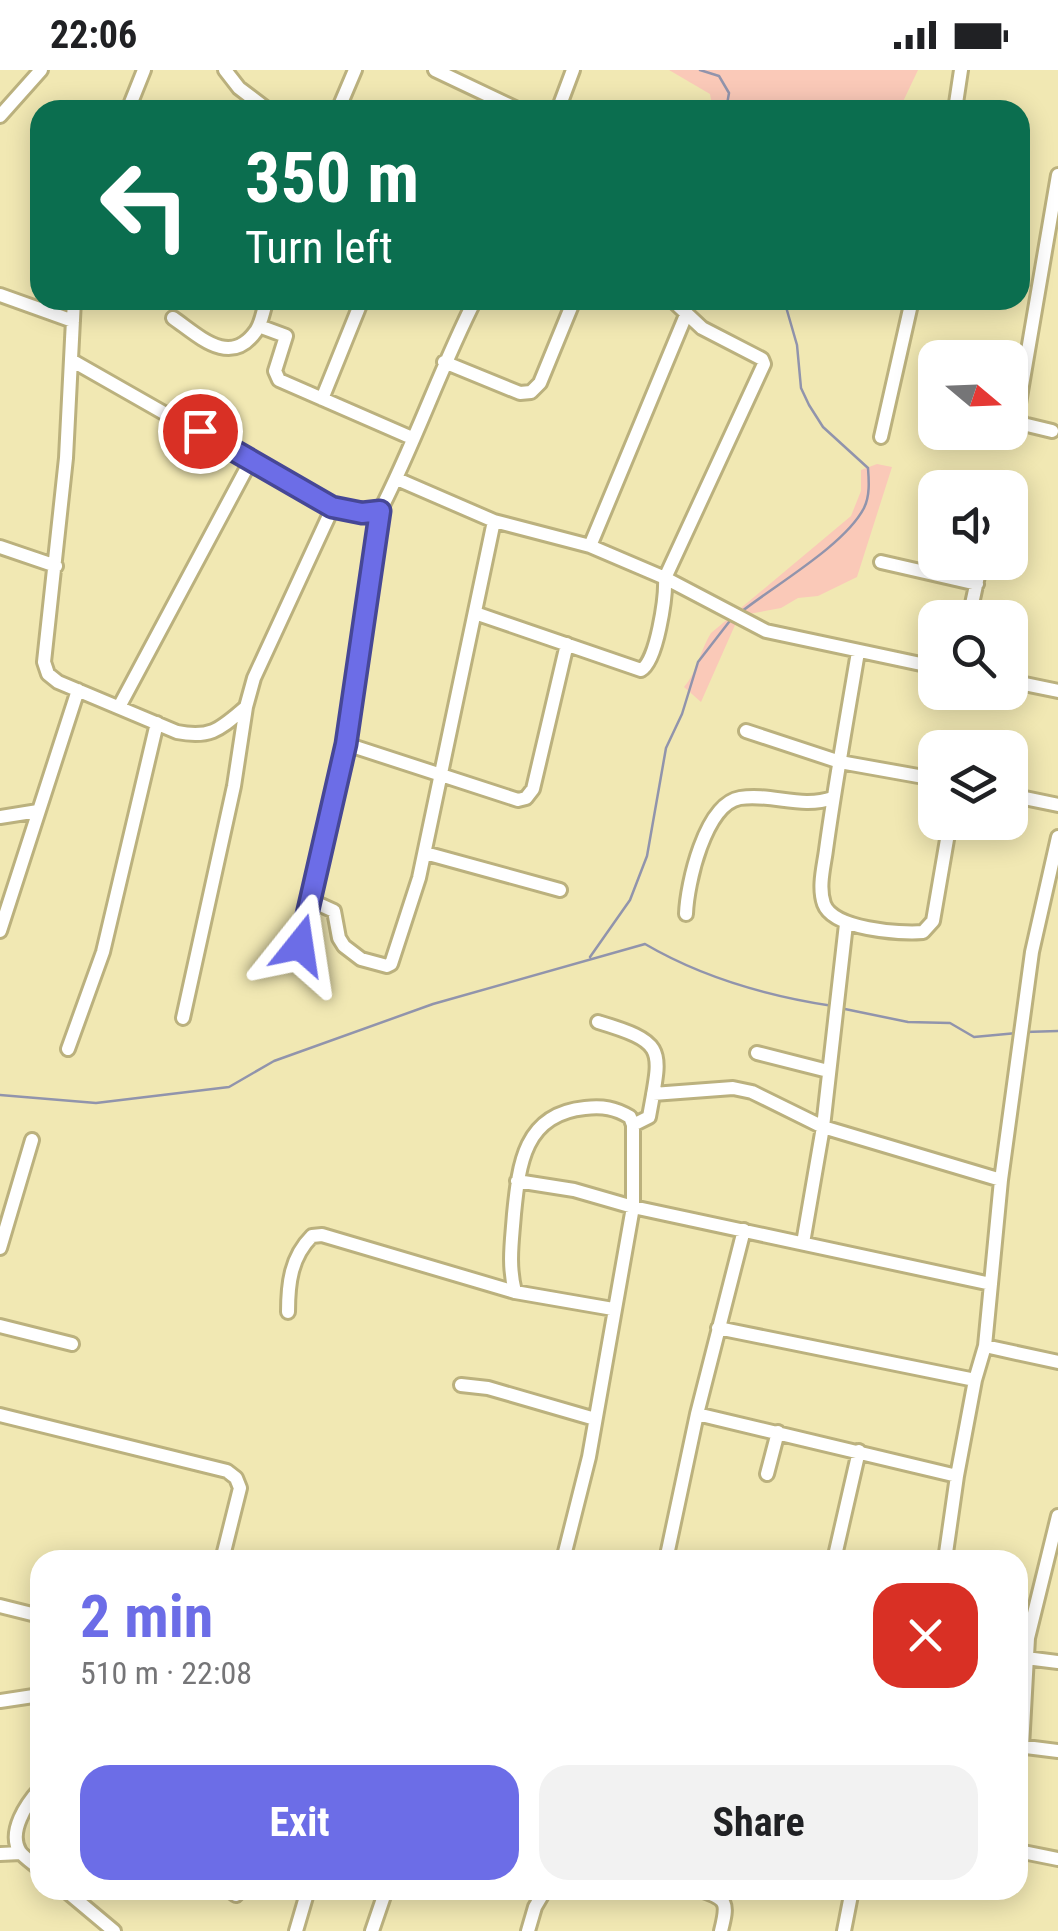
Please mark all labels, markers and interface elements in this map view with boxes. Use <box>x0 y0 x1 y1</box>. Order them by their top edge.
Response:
text: 22:06 <box>50 13 137 57</box>
text: 350 m <box>245 137 419 219</box>
icon: left <box>80 140 210 270</box>
text: Turn left <box>245 221 393 274</box>
north arrow <box>918 340 1028 450</box>
map controls <box>918 340 1028 840</box>
pin <box>158 389 243 474</box>
icon: arrive <box>173 404 228 459</box>
button: sound <box>918 470 1028 580</box>
button: search <box>918 600 1028 710</box>
button: layers <box>918 730 1028 840</box>
position arrow <box>248 893 352 997</box>
text: 2 min <box>80 1581 213 1652</box>
button: close <box>873 1583 978 1688</box>
text: 510 m · 22:08 <box>80 1654 252 1692</box>
button: Exit <box>80 1765 519 1880</box>
button: Share <box>539 1765 978 1880</box>

